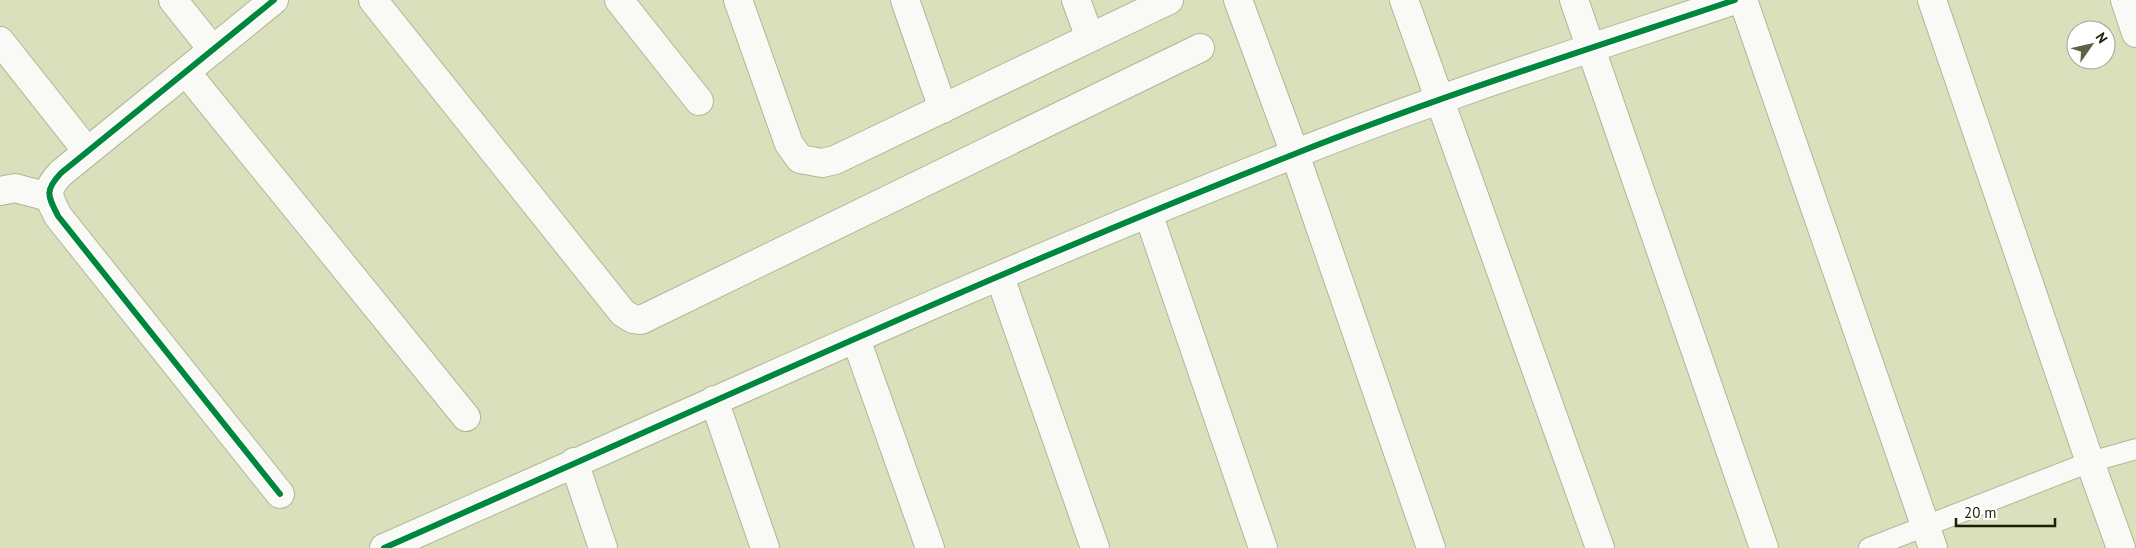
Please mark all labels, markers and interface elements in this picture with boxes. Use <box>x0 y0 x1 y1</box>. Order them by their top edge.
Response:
north arrow <box>2066 20 2116 70</box>
text: N <box>2092 29 2112 47</box>
scale bar <box>1956 496 2055 528</box>
text: 20 m <box>1964 503 1997 522</box>

